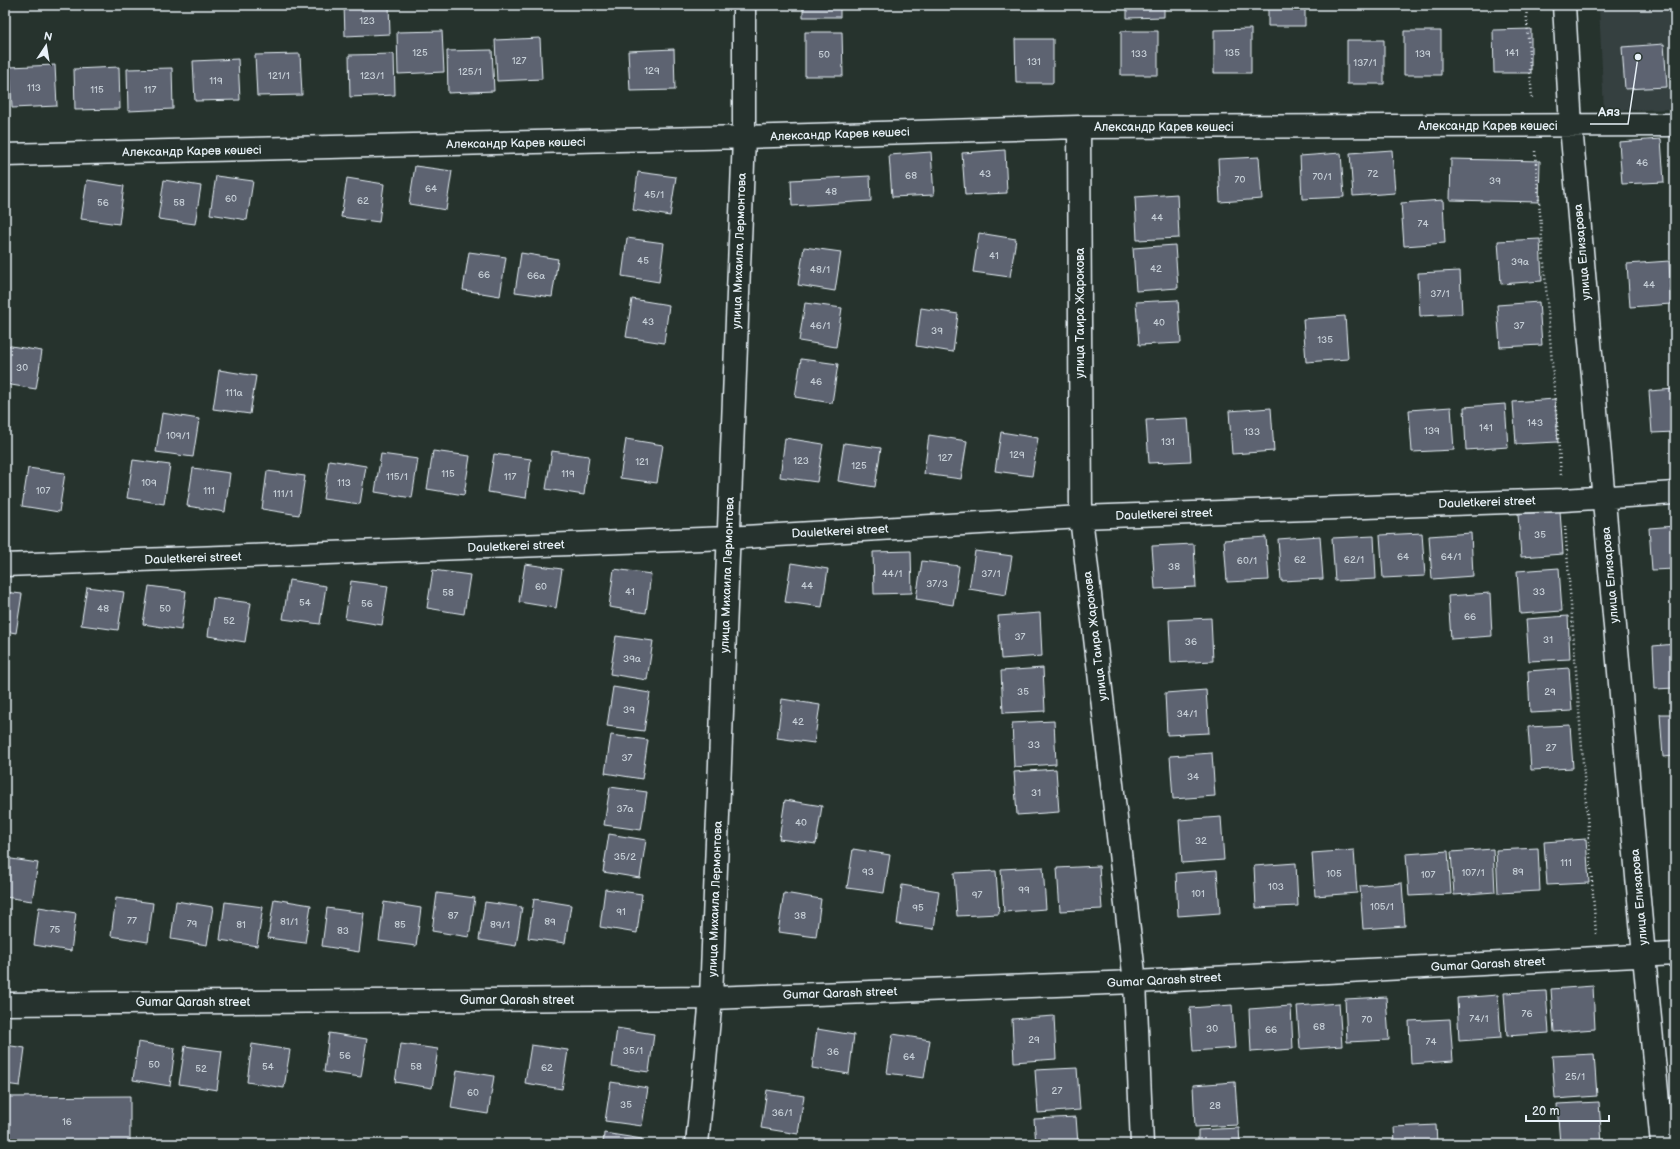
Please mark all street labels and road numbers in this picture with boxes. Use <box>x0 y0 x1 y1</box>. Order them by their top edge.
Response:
street label: Александр Карев көшесі <box>1417 119 1558 134</box>
street label: Александр Карев көшесі <box>1093 120 1234 135</box>
street label: Александр Карев көшесі <box>769 125 910 144</box>
street label: Александр Карев көшесі <box>445 135 586 152</box>
street label: Александр Карев көшесі <box>121 143 262 160</box>
street label: улица Михаила Лермонтова <box>729 173 750 329</box>
street label: улица Елизарова <box>1571 203 1594 301</box>
street label: улица Таира Жарокова <box>1073 248 1088 378</box>
street label: Dauletkerei street <box>1438 493 1536 512</box>
street label: улица Михаила Лермонтова <box>717 497 738 653</box>
street label: Dauletkerei street <box>1115 505 1213 524</box>
street label: Dauletkerei street <box>791 521 889 542</box>
street label: улица Елизарова <box>1599 526 1622 624</box>
street label: Dauletkerei street <box>467 537 565 556</box>
street label: Dauletkerei street <box>144 549 242 568</box>
street label: улица Таира Жарокова <box>1080 570 1111 702</box>
street label: улица Михаила Лермонтова <box>705 821 726 977</box>
street label: улица Елизарова <box>1628 848 1651 946</box>
street label: Gumar Qarash street <box>1430 954 1546 975</box>
street label: Gumar Qarash street <box>1106 970 1222 991</box>
street label: Gumar Qarash street <box>783 984 898 1003</box>
street label: Gumar Qarash street <box>460 993 575 1008</box>
street label: Gumar Qarash street <box>136 995 251 1010</box>

